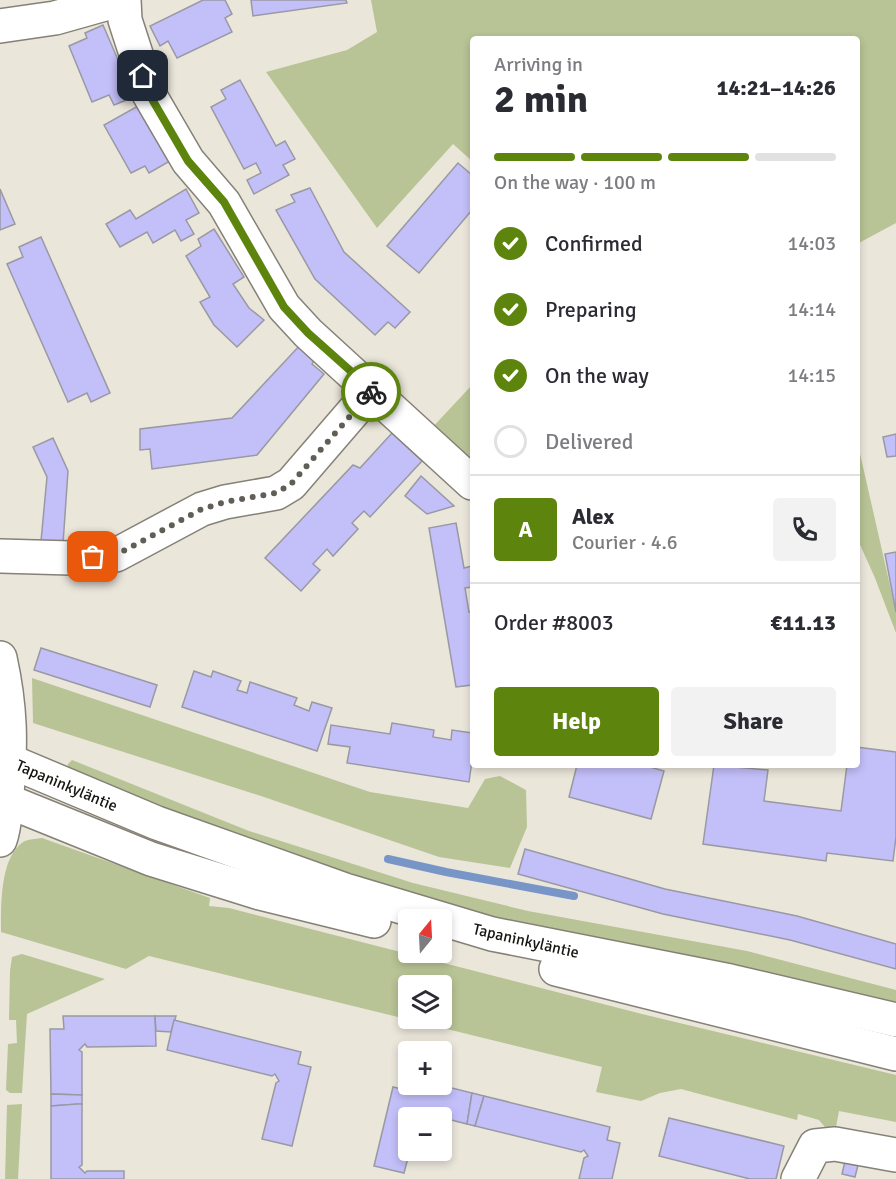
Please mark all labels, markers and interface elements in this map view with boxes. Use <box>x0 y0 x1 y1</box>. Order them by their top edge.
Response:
pin <box>117 50 168 101</box>
text: Arriving in <box>494 52 583 77</box>
icon: home <box>126 59 159 92</box>
text: 14:21–14:26 <box>717 74 836 101</box>
text: 2 min <box>494 75 588 123</box>
text: On the way · 100 m <box>494 170 656 195</box>
icon: check <box>494 227 527 260</box>
text: Confirmed <box>545 230 643 257</box>
text: 14:03 <box>787 231 836 256</box>
icon: check <box>494 293 527 326</box>
text: Preparing <box>545 296 637 323</box>
text: 14:14 <box>787 297 836 322</box>
icon: check <box>494 359 527 392</box>
courier <box>341 362 401 422</box>
text: On the way <box>545 362 649 389</box>
text: 14:15 <box>787 363 836 388</box>
icon: bike <box>355 376 388 409</box>
text: Delivered <box>545 428 633 455</box>
button: phone <box>773 498 836 561</box>
text: Alex <box>572 503 614 530</box>
text: A <box>518 516 533 543</box>
text: Courier · 4.6 <box>572 530 678 555</box>
pin <box>67 531 118 582</box>
icon: bag <box>76 540 109 573</box>
text: Order #8003 <box>494 609 614 636</box>
text: €11.13 <box>770 609 836 636</box>
button: Help <box>494 687 659 756</box>
button: Share <box>671 687 836 756</box>
street label: Tapaninkyläntie <box>13 756 120 816</box>
north arrow <box>398 909 452 963</box>
map controls <box>398 909 452 1161</box>
street label: Tapaninkyläntie <box>471 919 581 963</box>
button: layers <box>398 975 452 1029</box>
button: + <box>398 1041 452 1095</box>
button: − <box>398 1107 452 1161</box>

